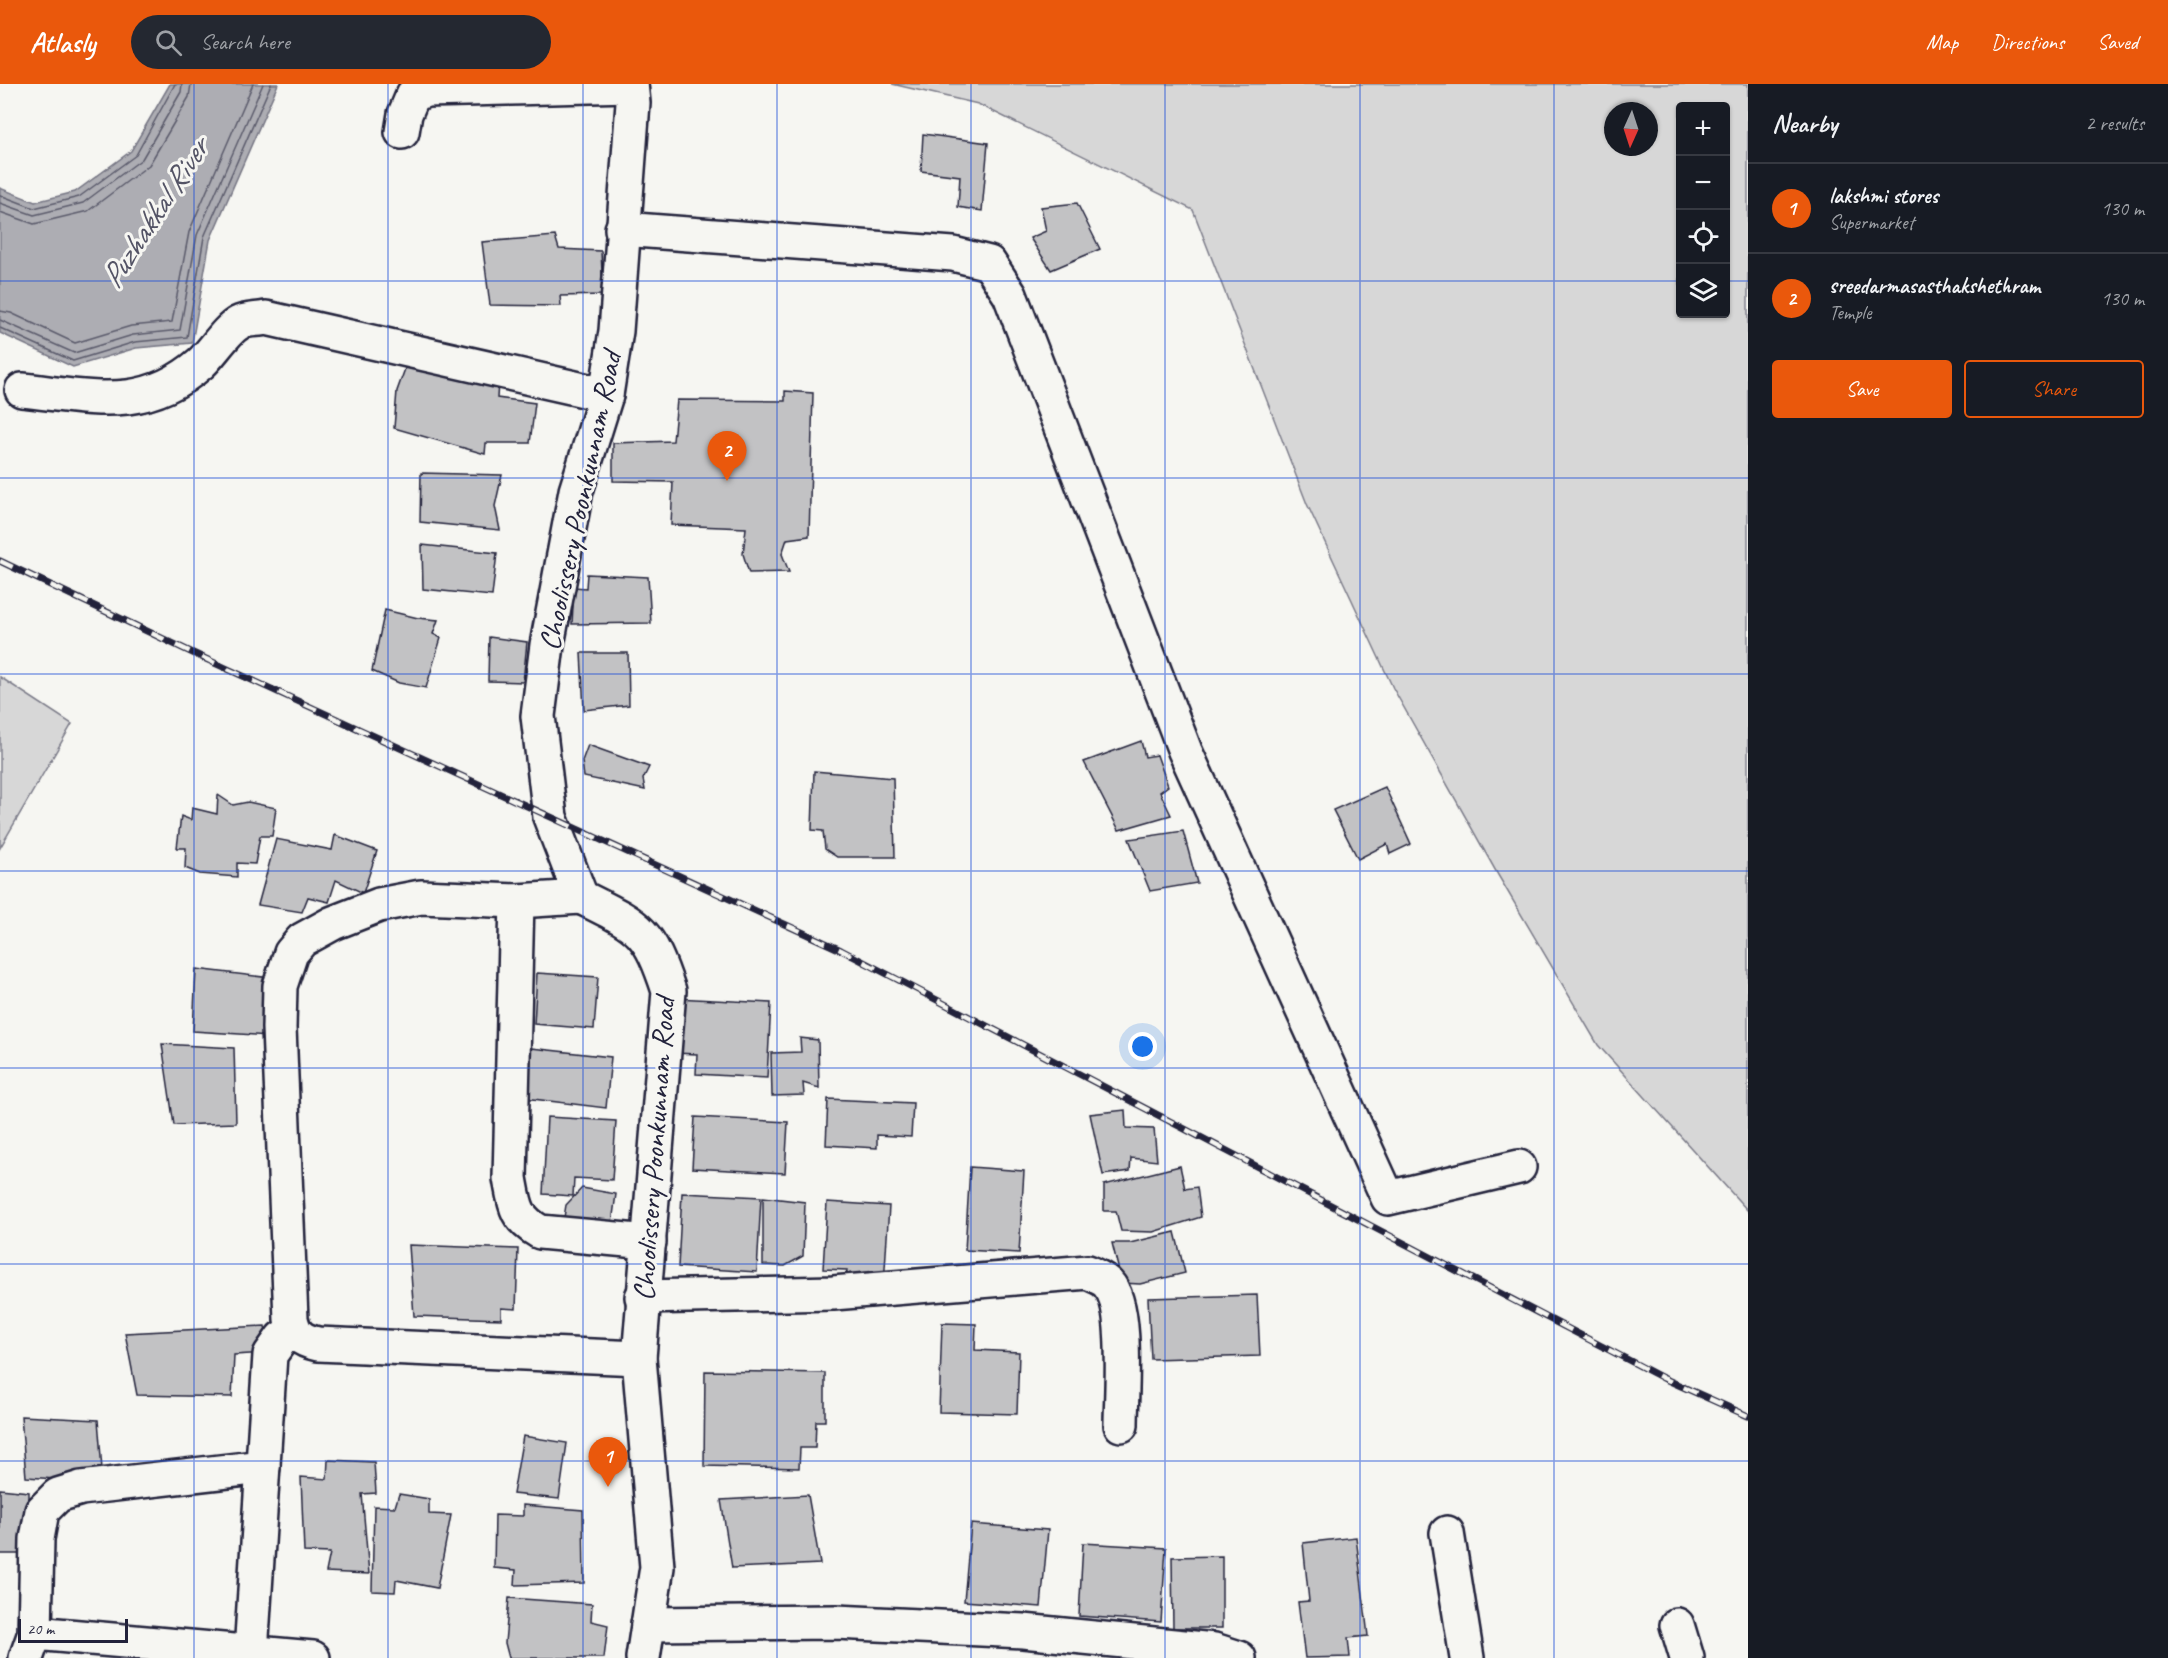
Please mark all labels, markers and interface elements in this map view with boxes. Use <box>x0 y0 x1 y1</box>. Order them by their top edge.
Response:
search box <box>131 15 551 69</box>
text: Atlasly <box>30 25 95 60</box>
icon: search <box>152 26 185 59</box>
text: Search here <box>200 28 290 56</box>
text: Map <box>1926 29 1958 55</box>
text: Directions <box>1991 29 2064 55</box>
text: Saved <box>2097 29 2138 55</box>
north arrow <box>1604 102 1658 156</box>
map controls <box>1676 102 1730 318</box>
button: + <box>1676 102 1730 156</box>
text: Nearby <box>1772 107 1837 140</box>
text: 2 results <box>2085 111 2144 136</box>
water label: Puzhakkal River <box>91 126 221 295</box>
button: − <box>1676 156 1730 210</box>
text: lakshmi stores <box>1829 182 1938 210</box>
text: 1 <box>1787 196 1796 221</box>
text: 130 m <box>2101 196 2144 221</box>
button: locate <box>1676 210 1730 264</box>
text: Supermarket <box>1829 210 1914 235</box>
button: layers <box>1676 264 1730 318</box>
text: sreedarmasasthakshethram <box>1829 272 2040 300</box>
text: 2 <box>1787 286 1796 311</box>
text: 130 m <box>2101 286 2144 311</box>
text: Temple <box>1829 300 1872 325</box>
street label: Choolissery Poonkunnam Road <box>530 344 631 654</box>
button: Save <box>1772 360 1952 418</box>
button: Share <box>1964 360 2144 418</box>
pin: 2 <box>708 432 746 481</box>
street label: Choolissery Poonkunnam Road <box>624 992 684 1302</box>
your location <box>1128 1032 1157 1061</box>
pin: 1 <box>588 1438 628 1487</box>
scale bar <box>18 1616 128 1644</box>
text: 20 m <box>27 1619 54 1639</box>

